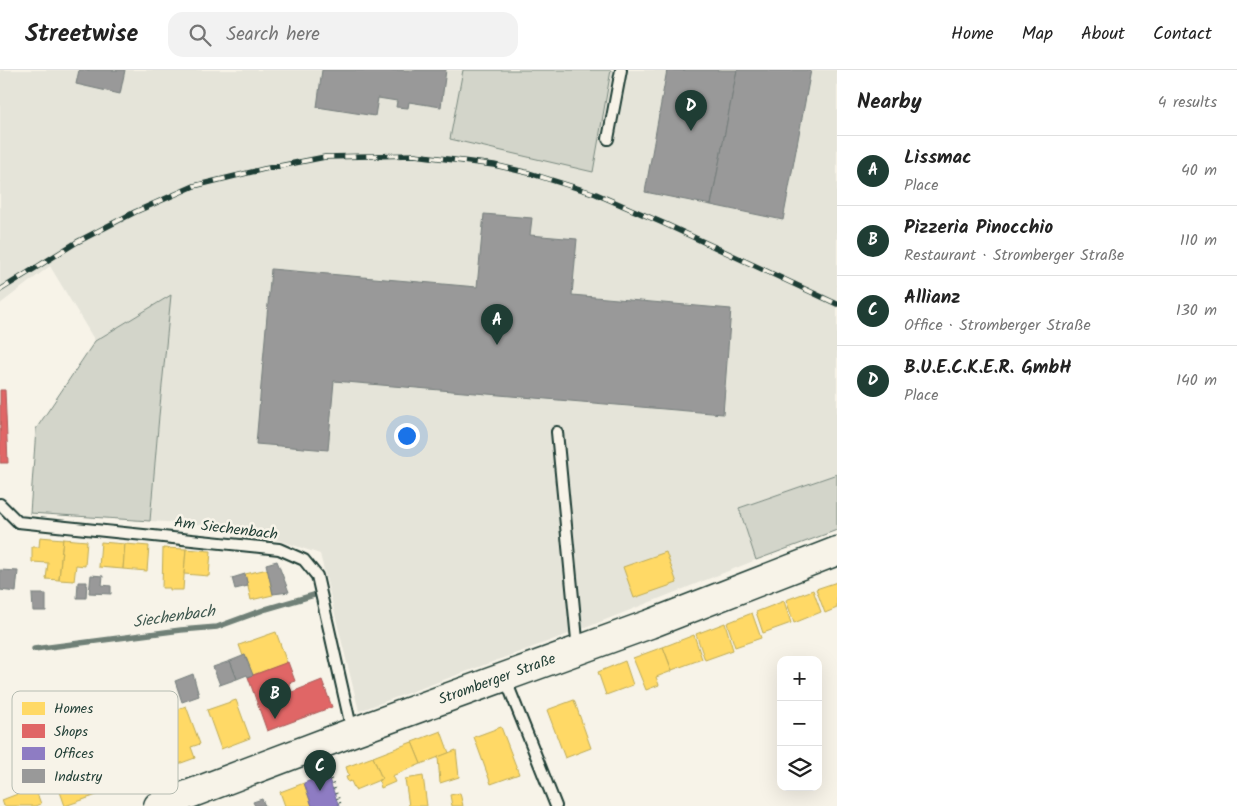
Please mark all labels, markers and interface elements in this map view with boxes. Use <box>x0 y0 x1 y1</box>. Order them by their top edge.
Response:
search box <box>168 12 518 57</box>
text: Streetwise <box>25 15 138 54</box>
text: Search here <box>226 20 320 50</box>
text: Home <box>951 20 994 49</box>
text: Map <box>1022 20 1053 49</box>
text: About <box>1081 20 1125 49</box>
text: Contact <box>1153 20 1212 49</box>
icon: search <box>186 21 214 49</box>
text: Nearby <box>857 86 922 119</box>
pin: D <box>675 90 707 131</box>
text: 4 results <box>1158 90 1217 115</box>
text: Lissmac <box>904 143 972 173</box>
text: A <box>868 158 878 183</box>
text: 40 m <box>1181 158 1217 183</box>
text: Place <box>904 173 938 198</box>
text: Pizzeria Pinocchio <box>904 213 1053 243</box>
text: B <box>868 228 878 253</box>
text: 110 m <box>1180 228 1217 253</box>
text: Restaurant · Stromberger Straße <box>904 243 1124 268</box>
text: Allianz <box>904 283 960 313</box>
text: C <box>868 298 878 323</box>
text: 130 m <box>1176 298 1217 323</box>
pin: A <box>481 304 513 345</box>
text: Office · Stromberger Straße <box>904 313 1091 338</box>
text: B.U.E.C.K.E.R. GmbH <box>904 353 1072 383</box>
text: D <box>868 368 878 393</box>
text: 140 m <box>1176 368 1217 393</box>
text: Place <box>904 383 938 408</box>
your location <box>394 423 420 449</box>
street label: Am Siechenbach <box>173 511 279 547</box>
water label: Siechenbach <box>131 599 218 635</box>
street label: Stromberger Straße <box>435 647 559 712</box>
map controls <box>777 656 822 791</box>
button: + <box>777 656 822 701</box>
pin: B <box>259 678 291 719</box>
legend <box>12 691 178 794</box>
text: Homes <box>54 698 93 720</box>
button: − <box>777 701 822 746</box>
text: Shops <box>54 721 88 743</box>
text: Offices <box>54 743 94 765</box>
button: layers <box>777 746 822 791</box>
pin: C <box>304 750 336 791</box>
text: Industry <box>54 766 103 788</box>

